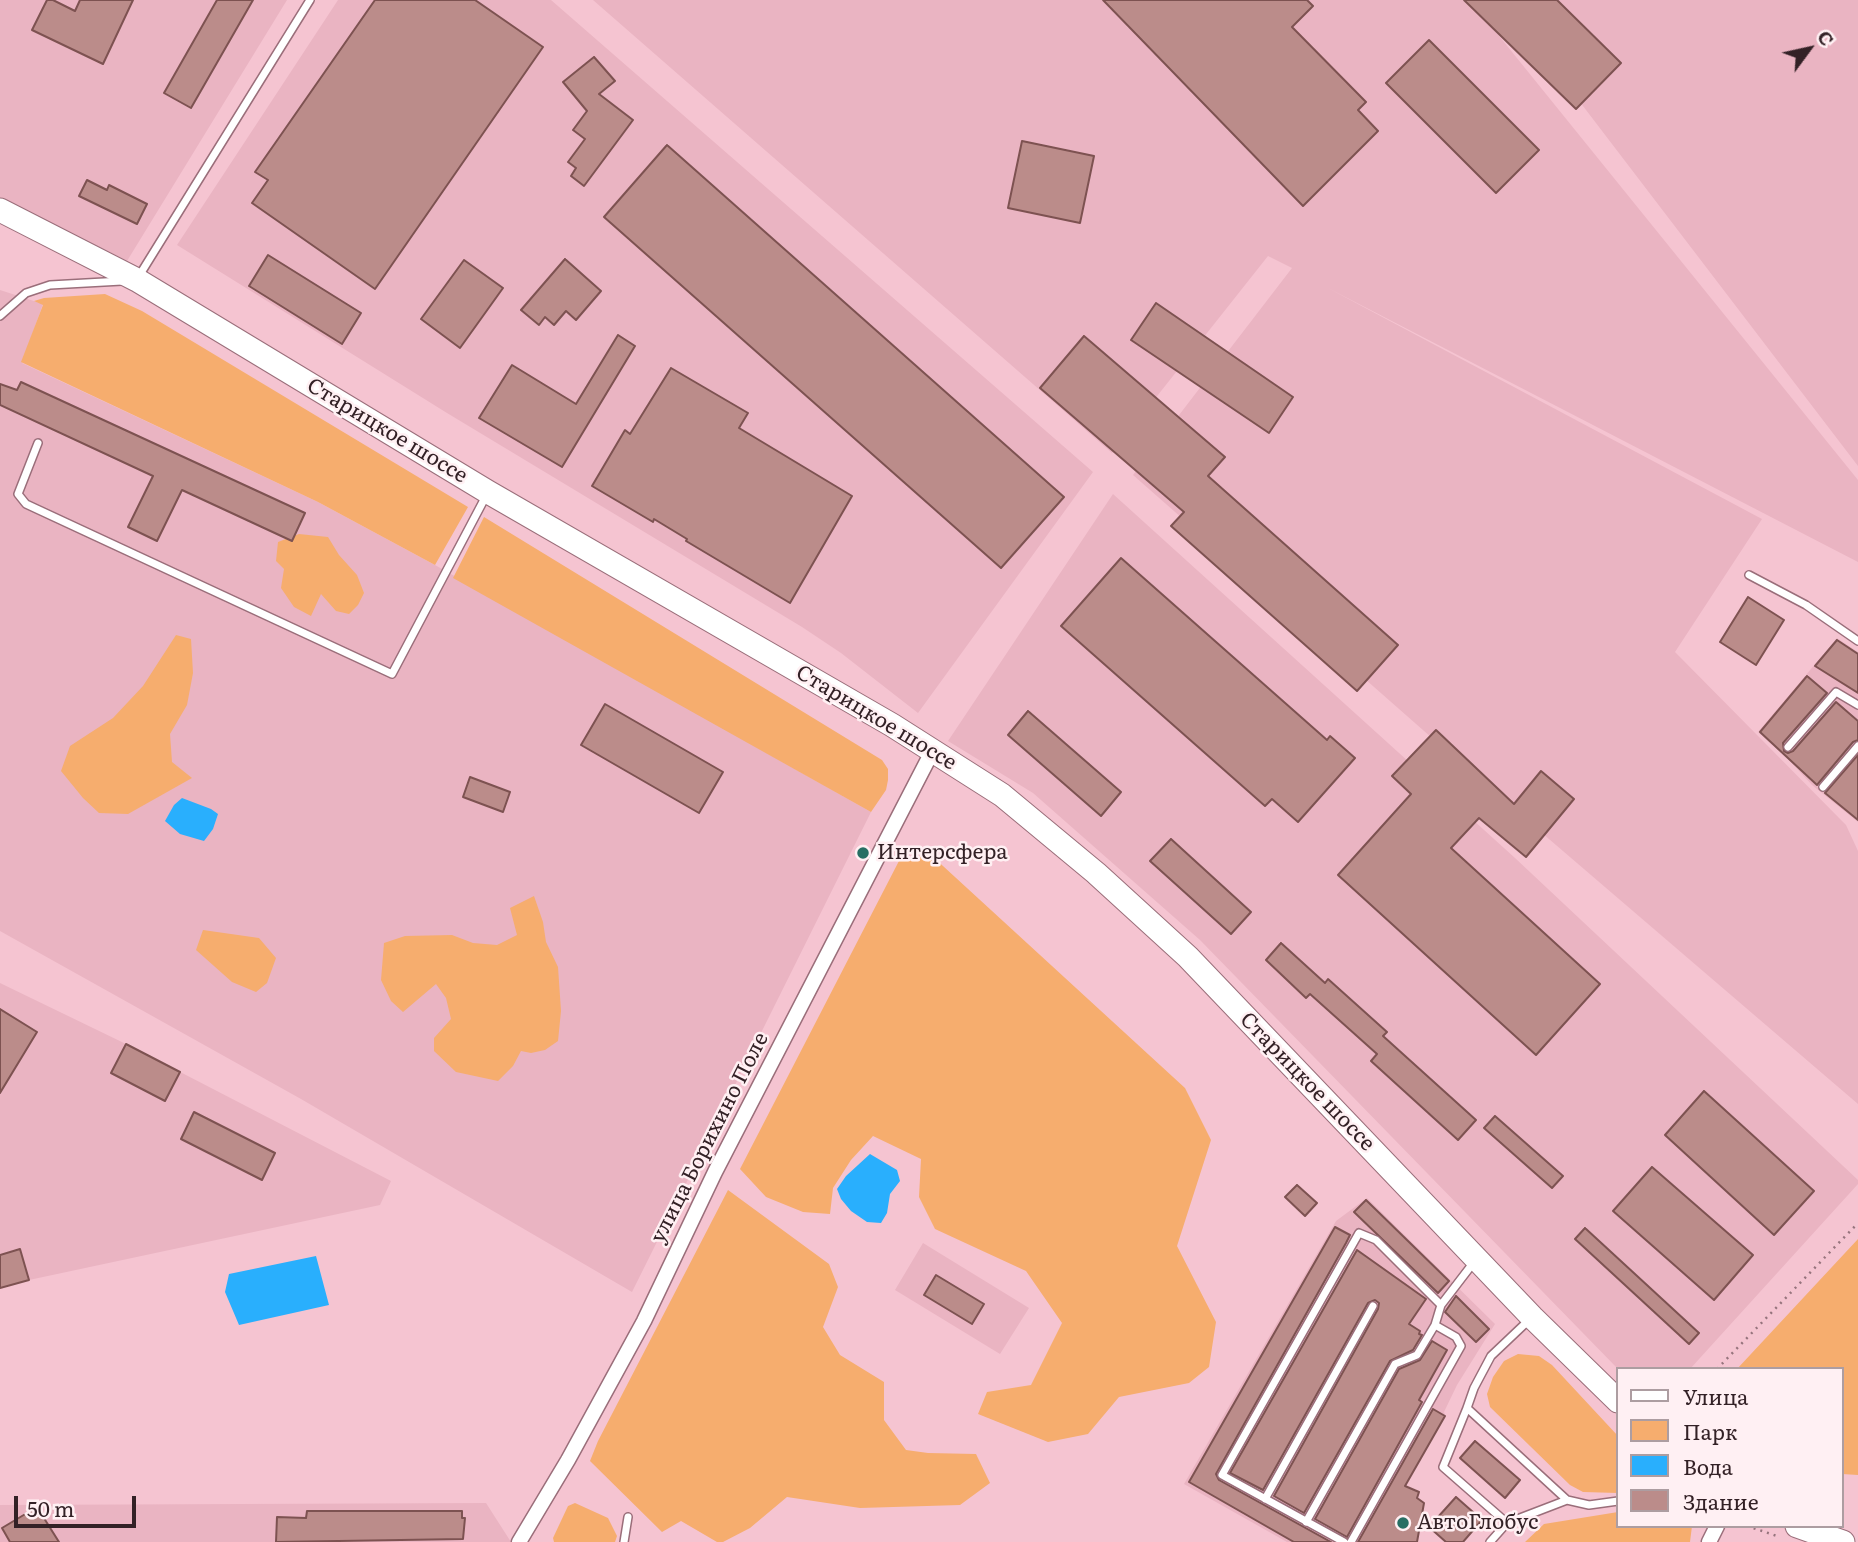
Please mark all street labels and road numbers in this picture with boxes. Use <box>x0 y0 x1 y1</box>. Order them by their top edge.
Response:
street label: Старицкое шоссе <box>302 373 472 489</box>
street label: Старицкое шоссе <box>791 660 961 776</box>
street label: Старицкое шоссе <box>1234 1008 1380 1156</box>
street label: улица Борихино Поле <box>646 1029 774 1247</box>

